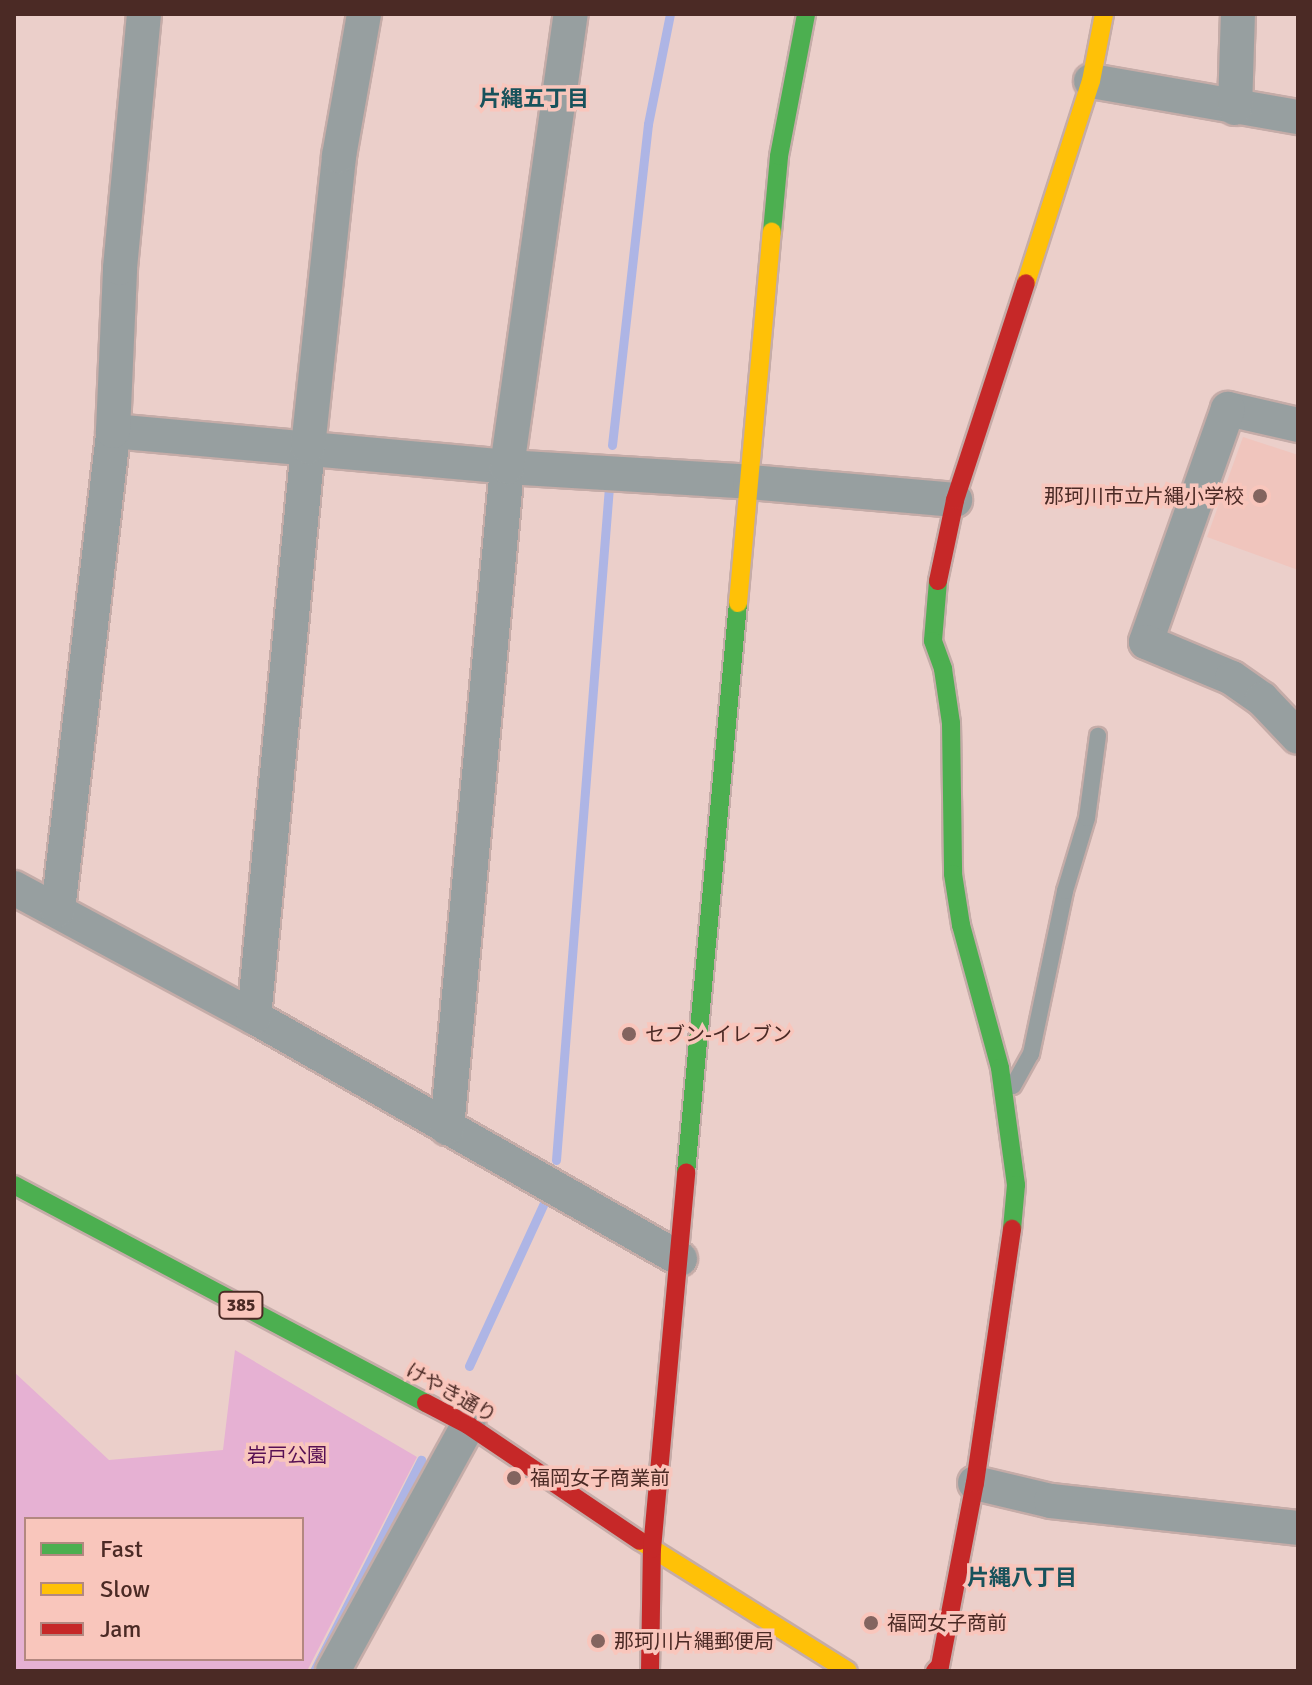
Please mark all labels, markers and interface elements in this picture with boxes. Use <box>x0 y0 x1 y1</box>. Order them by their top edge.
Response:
district label: 片縄五丁目 <box>479 86 589 112</box>
place label: 那珂川市立片縄小学校 <box>1044 484 1244 508</box>
marker: 那珂川市立片縄小学校 <box>1251 487 1269 505</box>
place label: セブン-イレブン <box>645 1022 792 1046</box>
marker: セブン-イレブン <box>620 1025 638 1043</box>
road number: 385 <box>217 1291 265 1319</box>
street label: けやき通り <box>401 1358 501 1428</box>
park label: 岩戸公園 <box>247 1443 327 1467</box>
place label: 福岡女子商業前 <box>530 1466 670 1490</box>
marker: 福岡女子商業前 <box>505 1469 523 1487</box>
legend <box>24 1517 304 1661</box>
text: Fast <box>100 1534 143 1564</box>
district label: 片縄八丁目 <box>967 1565 1077 1591</box>
text: Slow <box>100 1574 150 1604</box>
place label: 福岡女子商前 <box>887 1611 1007 1635</box>
text: Jam <box>100 1614 141 1644</box>
marker: 福岡女子商前 <box>862 1614 880 1632</box>
place label: 那珂川片縄郵便局 <box>614 1629 774 1653</box>
marker: 那珂川片縄郵便局 <box>589 1632 607 1650</box>

